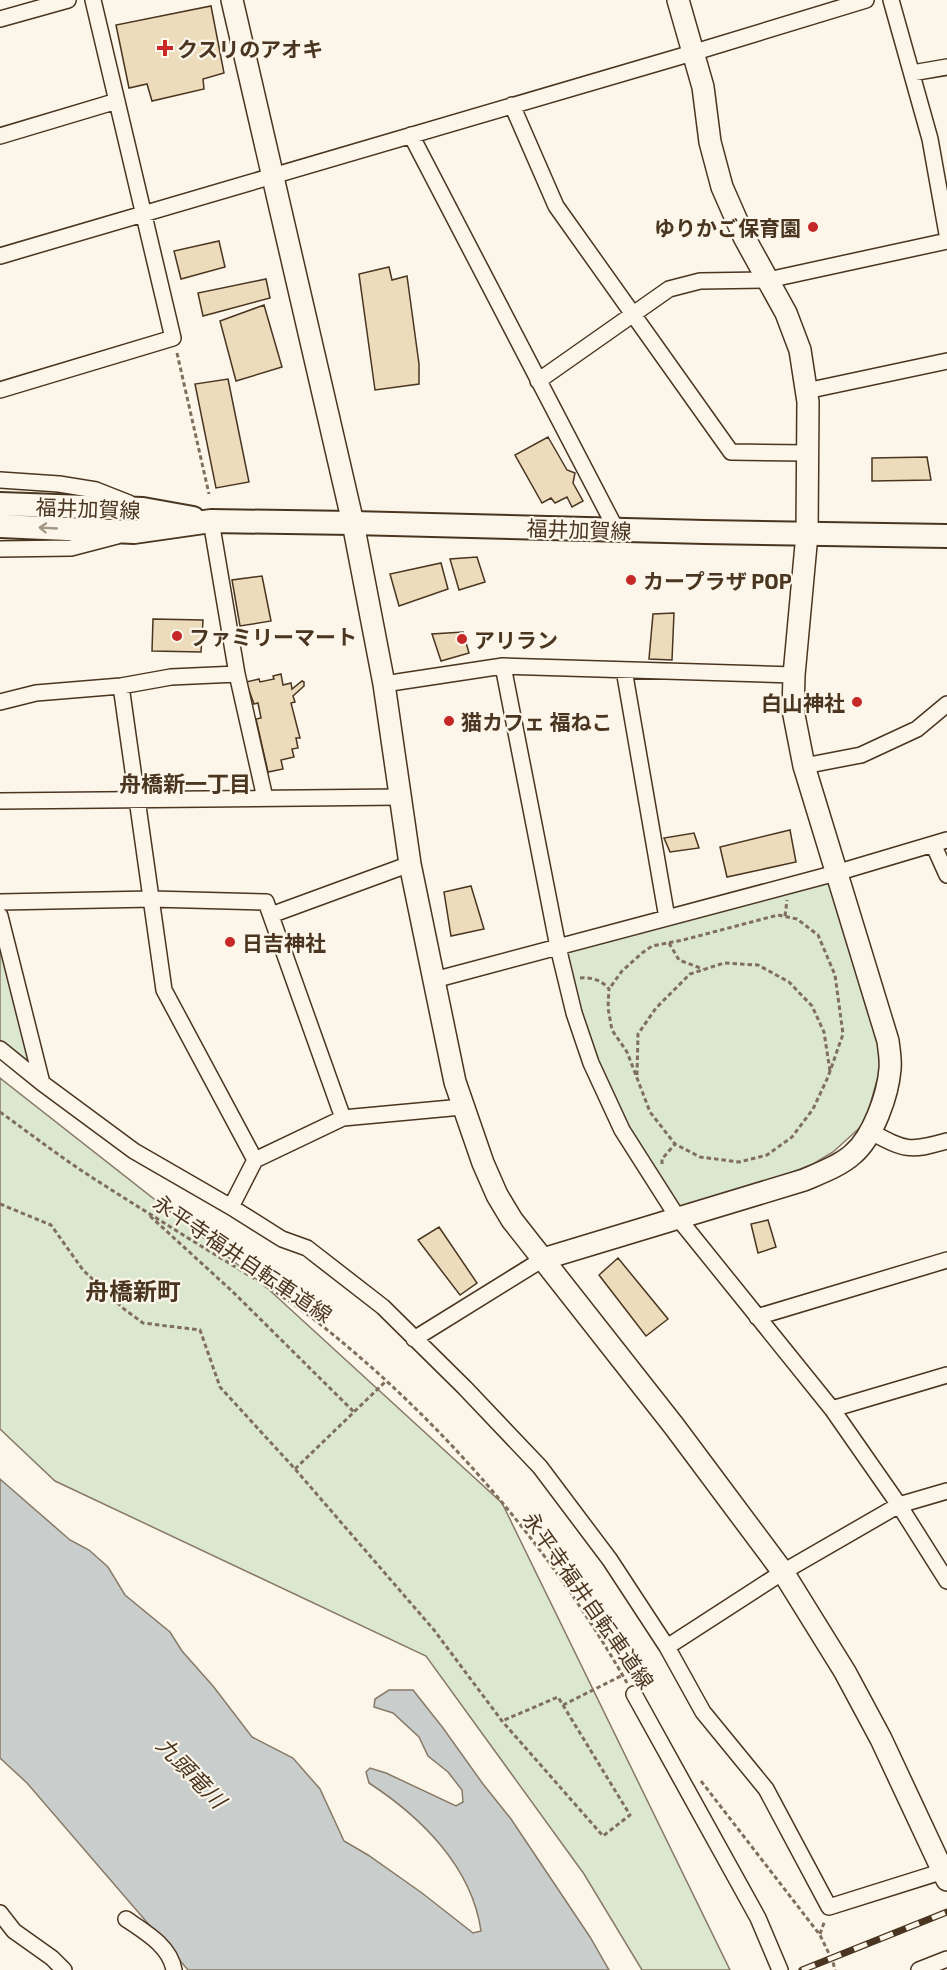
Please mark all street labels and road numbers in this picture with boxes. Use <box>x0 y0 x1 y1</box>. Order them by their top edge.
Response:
street label: 福井加賀線 <box>35 494 141 522</box>
street label: 福井加賀線 <box>526 515 632 543</box>
street label: 永平寺福井自転車道線 <box>149 1189 337 1327</box>
street label: 永平寺福井自転車道線 <box>519 1507 659 1693</box>

